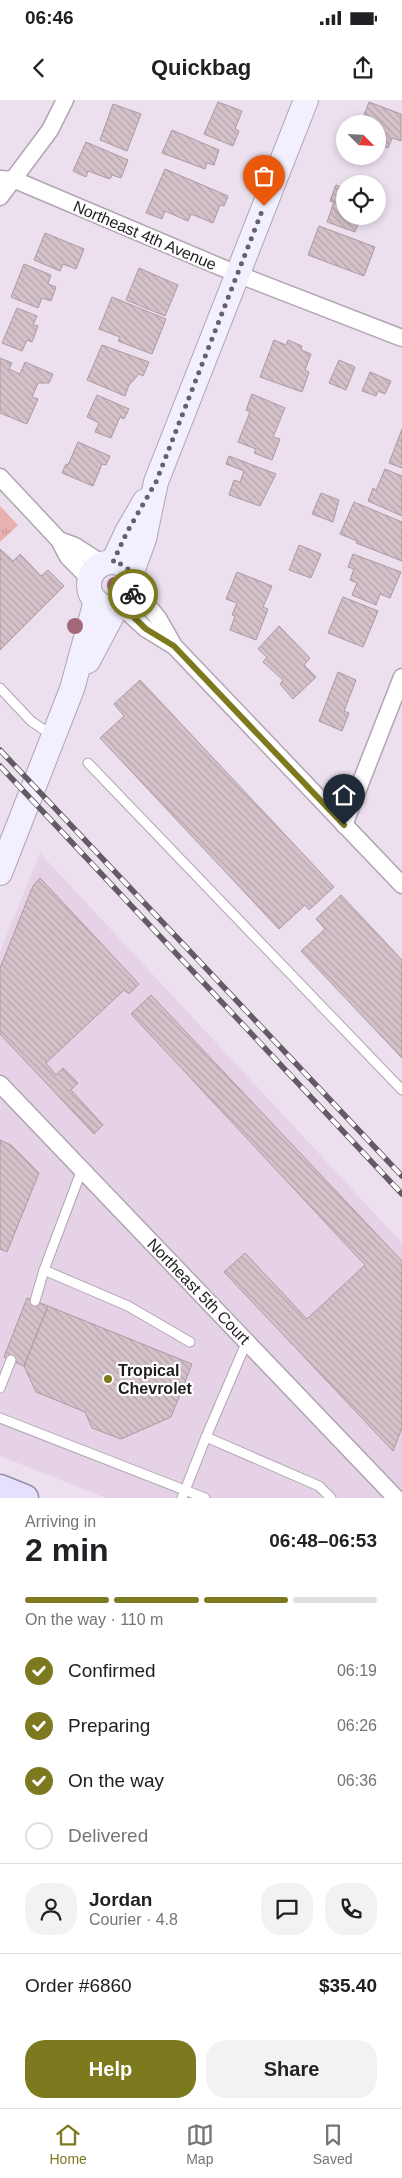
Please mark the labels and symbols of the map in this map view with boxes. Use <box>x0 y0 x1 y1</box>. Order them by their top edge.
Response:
north arrow <box>336 115 386 165</box>
pin <box>243 155 285 206</box>
street label: Northeast 4th Avenue <box>71 198 219 273</box>
courier <box>108 569 158 619</box>
pin <box>323 774 365 825</box>
street label: Northeast 5th Court <box>144 1235 254 1348</box>
place label: Tropical Chevrolet <box>118 1362 192 1397</box>
marker: Tropical Chevrolet <box>102 1373 114 1385</box>

